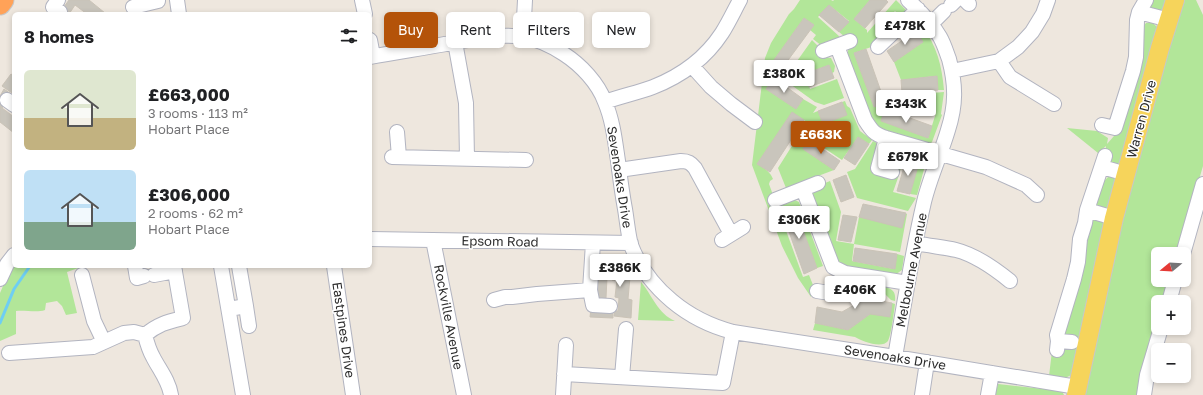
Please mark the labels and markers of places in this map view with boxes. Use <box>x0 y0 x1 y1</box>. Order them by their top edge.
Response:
pin: £478K <box>877 12 933 46</box>
pin: £380K <box>756 60 812 94</box>
pin: £343K <box>878 90 934 124</box>
pin: £663K <box>793 121 849 155</box>
pin: £679K <box>880 143 936 177</box>
pin: £306K <box>771 206 827 240</box>
pin: £386K <box>592 254 648 288</box>
pin: £406K <box>827 276 883 310</box>

